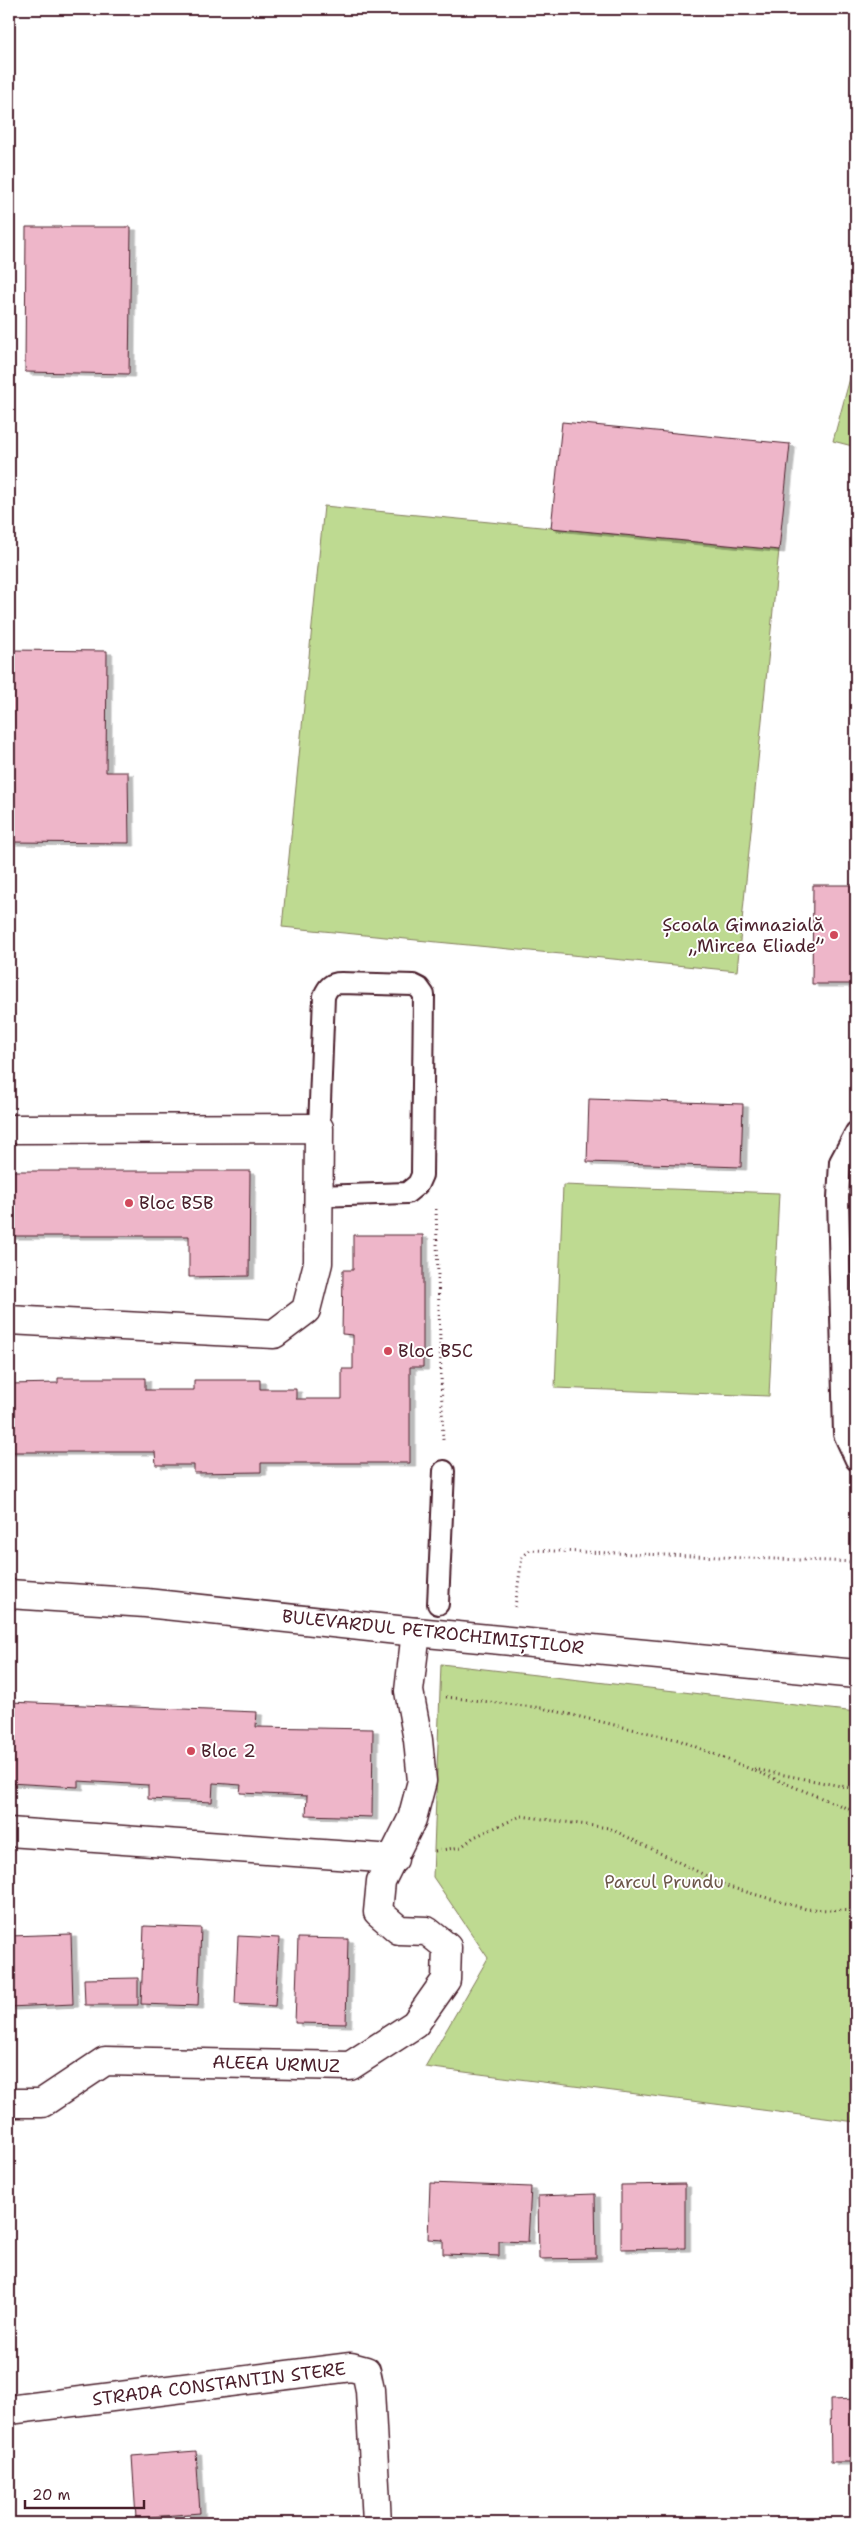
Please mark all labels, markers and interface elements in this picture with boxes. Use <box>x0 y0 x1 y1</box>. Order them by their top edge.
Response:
place label: Școala Gimnazială „Mircea Eliade” <box>662 913 824 958</box>
marker: Școala Gimnazială „Mircea Eliade” <box>828 929 840 941</box>
place label: Bloc B5B <box>139 1191 214 1215</box>
marker: Bloc B5B <box>123 1197 135 1209</box>
place label: Bloc B5C <box>398 1339 473 1363</box>
marker: Bloc B5C <box>382 1345 394 1357</box>
street label: BULEVARDUL PETROCHIMIȘTILOR <box>281 1604 585 1660</box>
place label: Bloc 2 <box>201 1739 256 1763</box>
marker: Bloc 2 <box>185 1745 197 1757</box>
park label: Parcul Prundu <box>604 1870 724 1894</box>
street label: ALEEA URMUZ <box>212 2050 340 2078</box>
street label: STRADA CONSTANTIN STERE <box>91 2357 347 2411</box>
scale bar <box>25 2477 144 2509</box>
text: 20 m <box>32 2485 71 2505</box>

